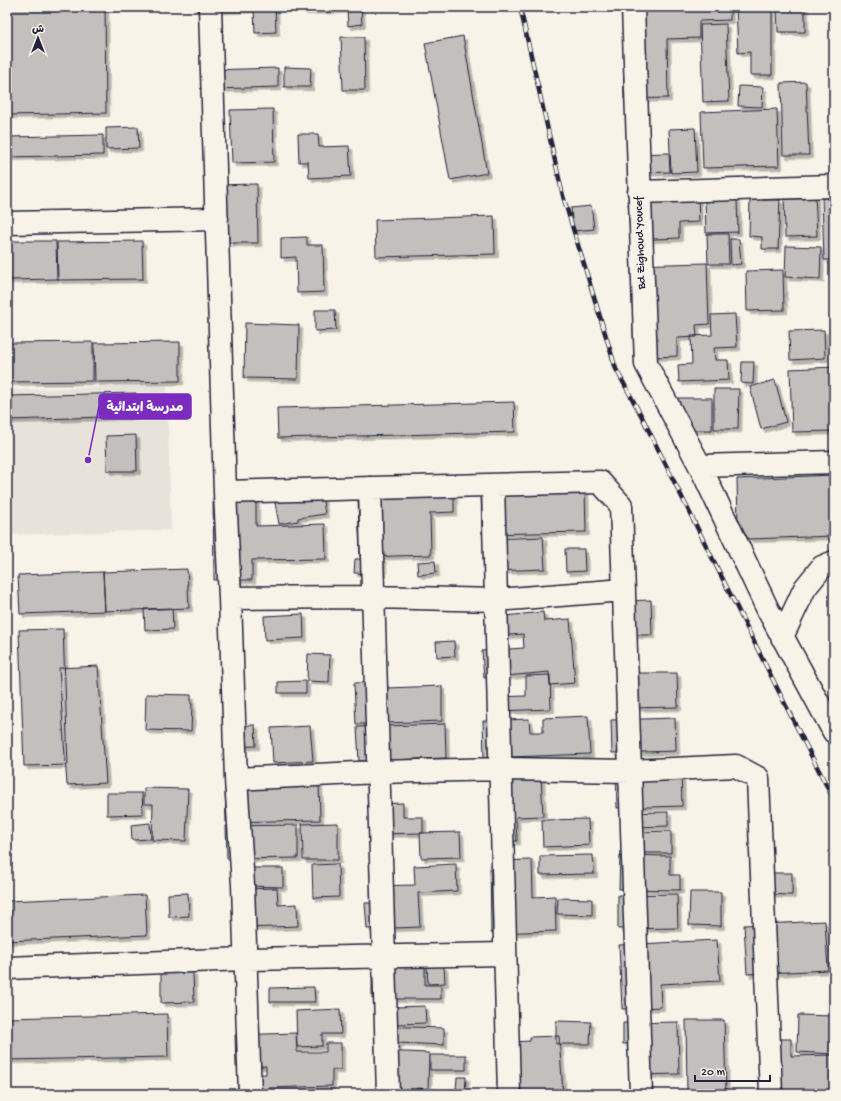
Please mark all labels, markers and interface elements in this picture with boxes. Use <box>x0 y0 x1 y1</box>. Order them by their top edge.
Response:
north arrow <box>18 18 58 58</box>
text: ش <box>32 24 44 36</box>
street label: Bd Zighoud Youcef <box>632 195 650 291</box>
callout: مدرسة ابتدائية <box>99 394 191 419</box>
text: مدرسة ابتدائية <box>107 400 184 416</box>
scale bar <box>695 1057 770 1083</box>
text: 20 m <box>701 1066 726 1080</box>

